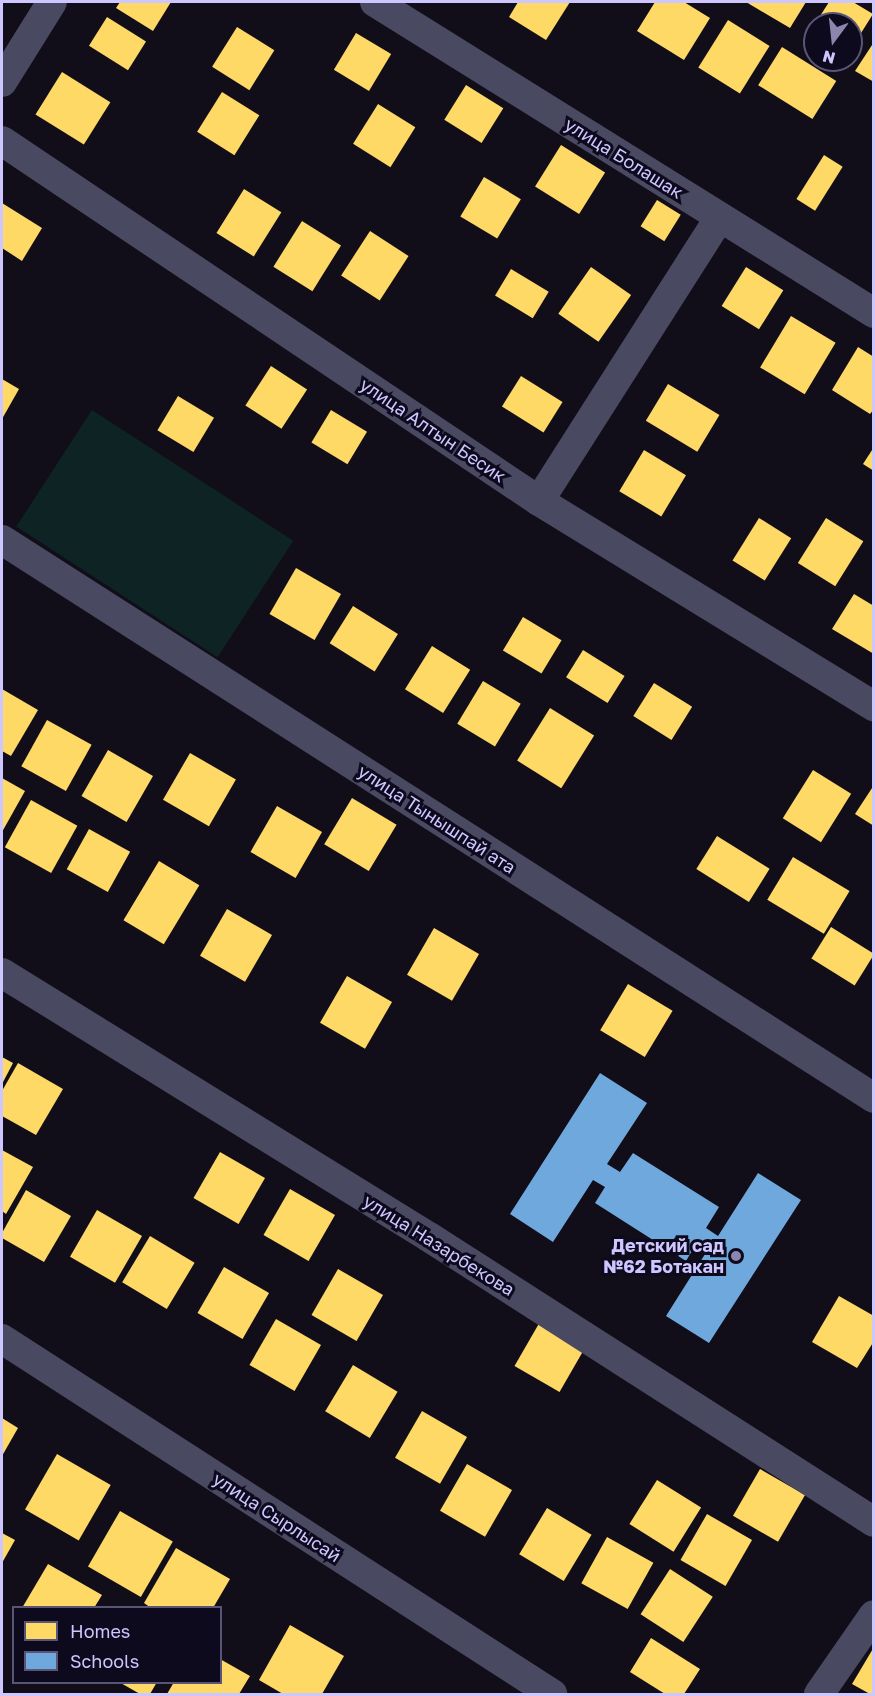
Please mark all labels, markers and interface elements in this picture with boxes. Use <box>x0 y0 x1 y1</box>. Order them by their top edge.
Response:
north arrow <box>803 12 863 72</box>
text: N <box>820 46 837 69</box>
street label: улица Болашак <box>561 113 687 203</box>
street label: улица Алтын Бесик <box>356 373 510 487</box>
street label: улица Тынышпай ата <box>354 760 520 878</box>
street label: улица Назарбекова <box>359 1190 519 1300</box>
place label: Детский сад №62 Ботакан <box>603 1235 724 1278</box>
marker: Детский сад №62 Ботакан <box>729 1249 743 1263</box>
street label: улица Сырлысай <box>209 1468 345 1566</box>
legend <box>12 1606 222 1684</box>
text: Homes <box>70 1620 130 1642</box>
text: Schools <box>70 1650 139 1672</box>

